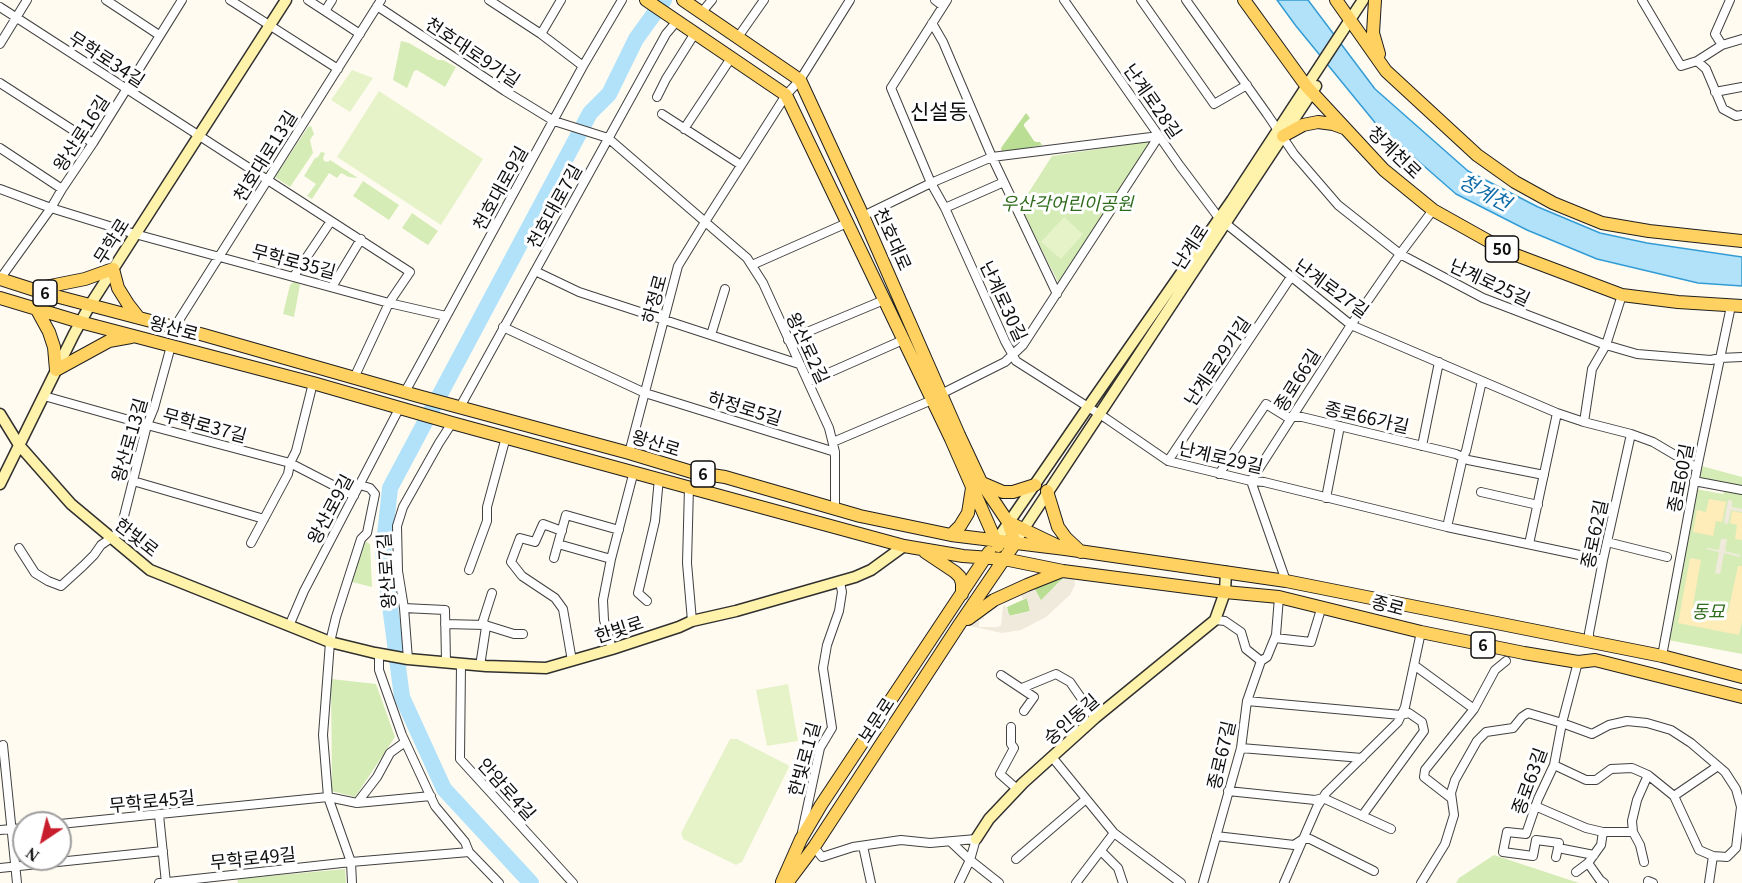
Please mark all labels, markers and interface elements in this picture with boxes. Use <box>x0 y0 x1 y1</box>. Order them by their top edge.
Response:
street label: 천호대로9가길 <box>422 12 524 92</box>
street label: 무학로34길 <box>65 26 149 92</box>
street label: 난계로28길 <box>1119 59 1187 143</box>
street label: 왕산로16길 <box>48 91 114 175</box>
district label: 신설동 <box>910 98 968 124</box>
street label: 천호대로13길 <box>229 107 301 205</box>
street label: 청계천로 <box>1364 121 1426 183</box>
street label: 천호대로9길 <box>468 142 532 234</box>
street label: 천호대로7길 <box>522 160 586 252</box>
water label: 청계천 <box>1455 168 1515 216</box>
park label: 우산각어린이공원 <box>1001 192 1133 214</box>
street label: 천호대로 <box>870 204 916 274</box>
street label: 무학로 <box>89 214 133 268</box>
street label: 난계로 <box>1167 220 1213 274</box>
road number: 50 <box>1486 236 1518 262</box>
street label: 무학로35길 <box>250 239 338 283</box>
street label: 난계로27길 <box>1291 254 1373 322</box>
street label: 난계로25길 <box>1446 254 1534 310</box>
street label: 난계로30길 <box>976 257 1032 345</box>
street label: 하정로 <box>637 272 671 326</box>
road number: 6 <box>33 280 57 306</box>
street label: 왕산로2길 <box>782 309 834 387</box>
street label: 왕산로 <box>147 311 201 345</box>
street label: 난계로29가길 <box>1179 312 1255 410</box>
street label: 종로66길 <box>1269 345 1325 415</box>
street label: 하정로5길 <box>705 387 785 429</box>
street label: 왕산로13길 <box>107 396 151 484</box>
street label: 종로66가길 <box>1323 397 1411 437</box>
street label: 무학로37길 <box>161 403 249 447</box>
street label: 왕산로 <box>629 425 683 461</box>
street label: 난계로29길 <box>1177 437 1265 477</box>
street label: 종로60길 <box>1663 442 1697 514</box>
road number: 6 <box>691 461 715 487</box>
street label: 왕산로9길 <box>303 470 357 548</box>
street label: 종로62길 <box>1576 498 1612 570</box>
street label: 한빛로 <box>111 513 163 561</box>
street label: 왕산로7길 <box>373 532 399 610</box>
street label: 종로 <box>1369 590 1407 620</box>
park label: 동묘 <box>1691 600 1725 622</box>
street label: 한빛로 <box>592 611 646 647</box>
road number: 6 <box>1471 632 1495 658</box>
street label: 숭인동길 <box>1039 689 1103 749</box>
street label: 보문로 <box>853 693 899 747</box>
street label: 한빛로1길 <box>784 719 824 799</box>
street label: 종로67길 <box>1203 719 1239 791</box>
street label: 종로63길 <box>1507 745 1551 817</box>
street label: 안암로4길 <box>473 753 541 825</box>
street label: 무학로45길 <box>108 786 196 816</box>
north arrow <box>12 811 72 871</box>
street label: 무학로49길 <box>209 843 297 873</box>
text: N <box>23 844 42 865</box>

